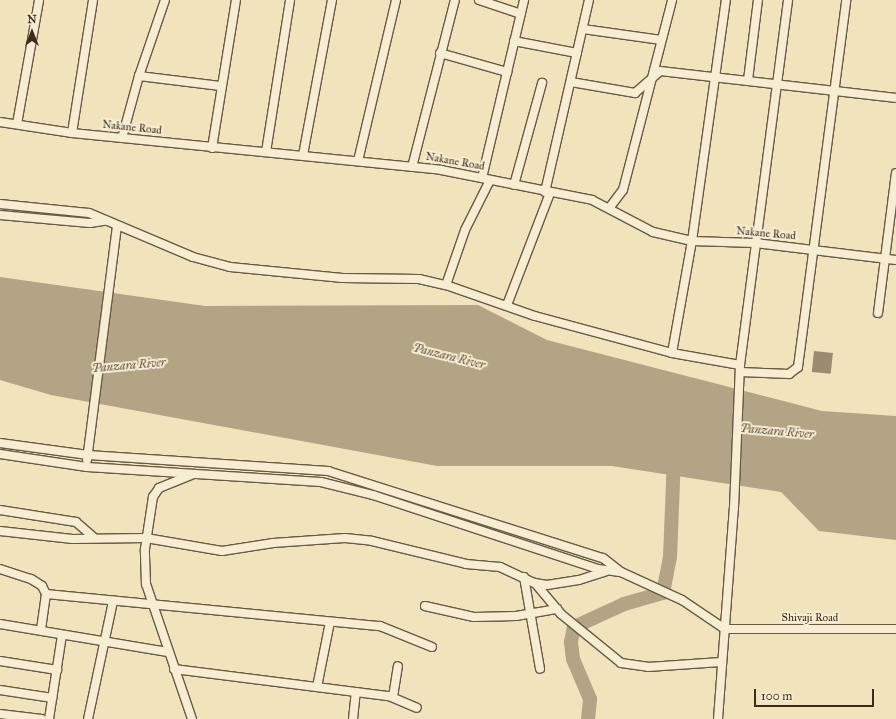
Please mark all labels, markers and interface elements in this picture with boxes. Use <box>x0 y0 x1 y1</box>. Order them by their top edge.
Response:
north arrow <box>12 12 52 52</box>
text: N <box>27 13 37 26</box>
street label: Nakane Road <box>102 118 162 138</box>
street label: Nakane Road <box>424 150 486 174</box>
street label: Nakane Road <box>736 225 796 243</box>
water label: Panzara River <box>411 341 487 373</box>
water label: Panzara River <box>92 356 166 376</box>
water label: Panzara River <box>740 422 814 442</box>
street label: Shivaji Road <box>782 611 838 625</box>
scale bar <box>756 681 876 707</box>
text: 100 m <box>761 689 792 703</box>

